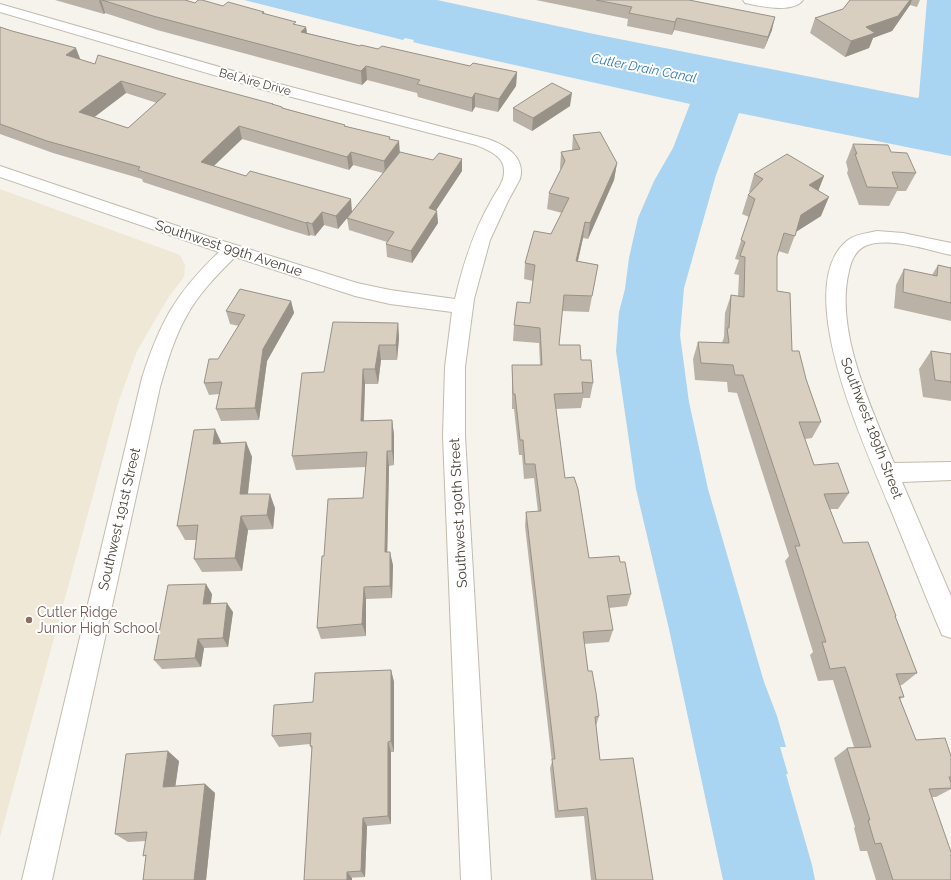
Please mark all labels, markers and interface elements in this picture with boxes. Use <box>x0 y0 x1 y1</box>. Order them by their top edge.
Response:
water label: Cutler Drain Canal <box>590 50 698 86</box>
street label: Bel Aire Drive <box>217 66 293 98</box>
street label: Southwest 99th Avenue <box>153 217 305 279</box>
street label: Southwest 189th Street <box>838 355 906 501</box>
street label: Southwest 190th Street <box>446 437 470 588</box>
street label: Southwest 191st Street <box>95 446 143 592</box>
place label: Cutler Ridge Junior High School <box>37 604 158 636</box>
marker: Cutler Ridge Junior High School <box>24 615 34 625</box>

